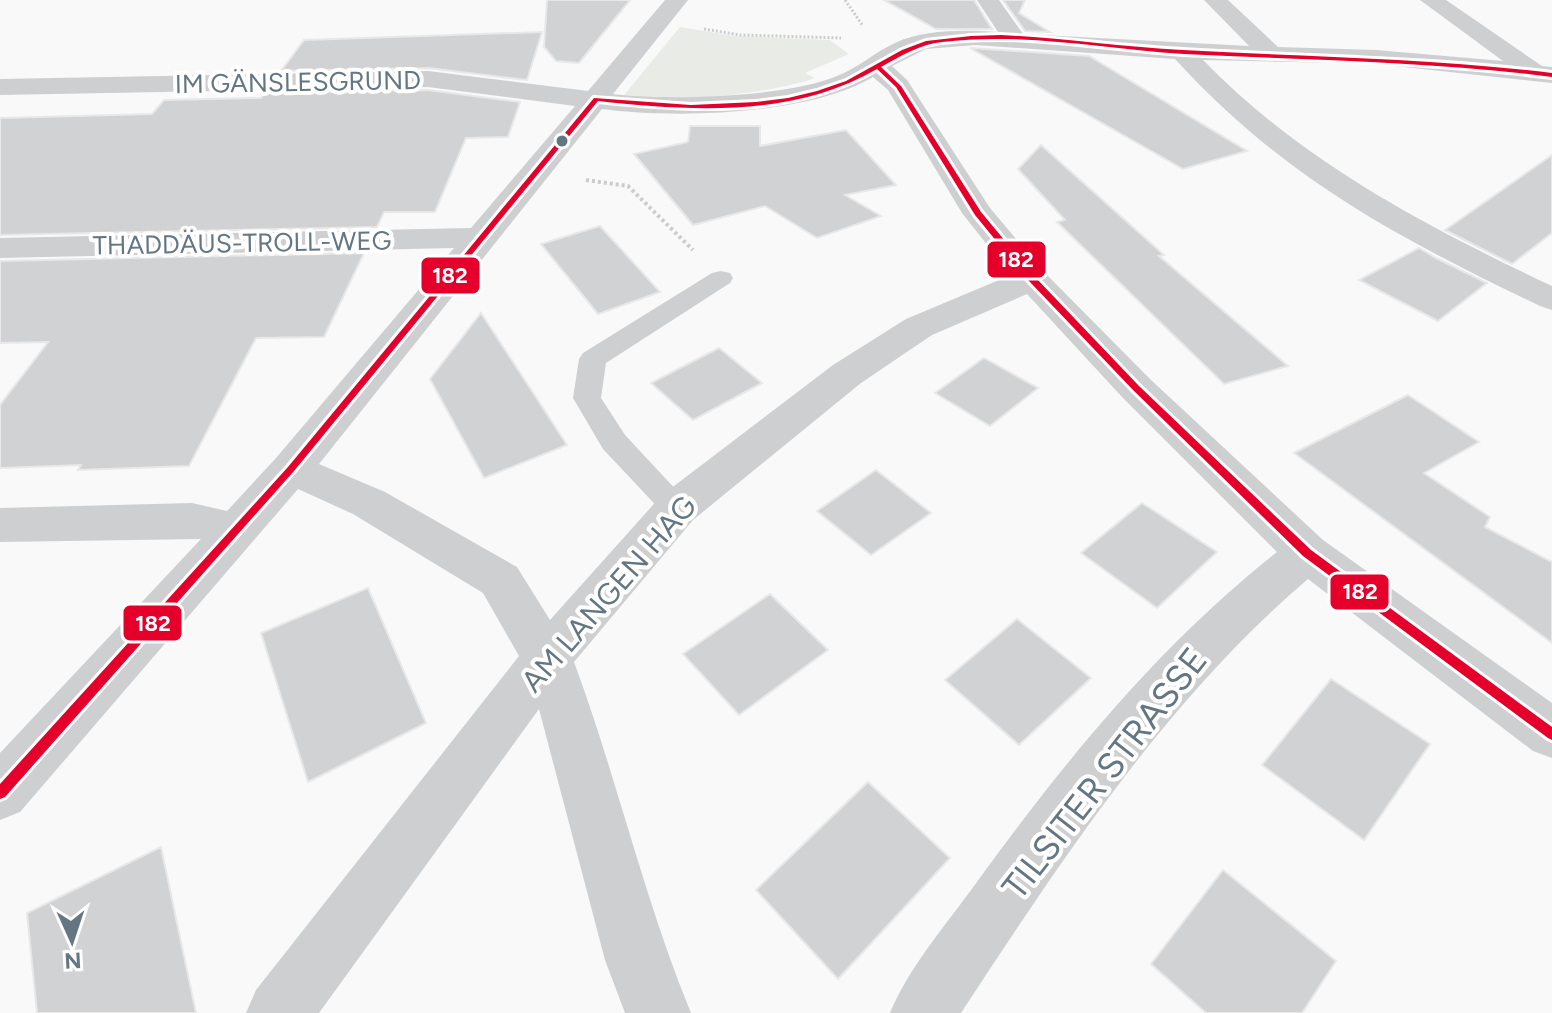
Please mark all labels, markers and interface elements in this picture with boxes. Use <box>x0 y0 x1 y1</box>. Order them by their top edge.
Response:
street label: IM GÄNSLESGRUND <box>175 64 421 100</box>
unlabelled marker <box>554 133 570 149</box>
street label: THADDÄUS-TROLL-WEG <box>92 224 392 262</box>
line badge: 182 <box>986 240 1047 279</box>
text: 182 <box>998 246 1034 273</box>
line badge: 182 <box>420 256 481 295</box>
text: 182 <box>432 262 468 289</box>
street label: AM LANGEN HAG <box>513 488 704 700</box>
line badge: 182 <box>1329 573 1390 611</box>
text: 182 <box>1342 578 1378 605</box>
line badge: 182 <box>122 604 183 642</box>
text: 182 <box>135 610 171 637</box>
street label: TILSITER STRASSE <box>993 639 1216 908</box>
north arrow <box>32 901 112 981</box>
text: N <box>64 947 82 974</box>

